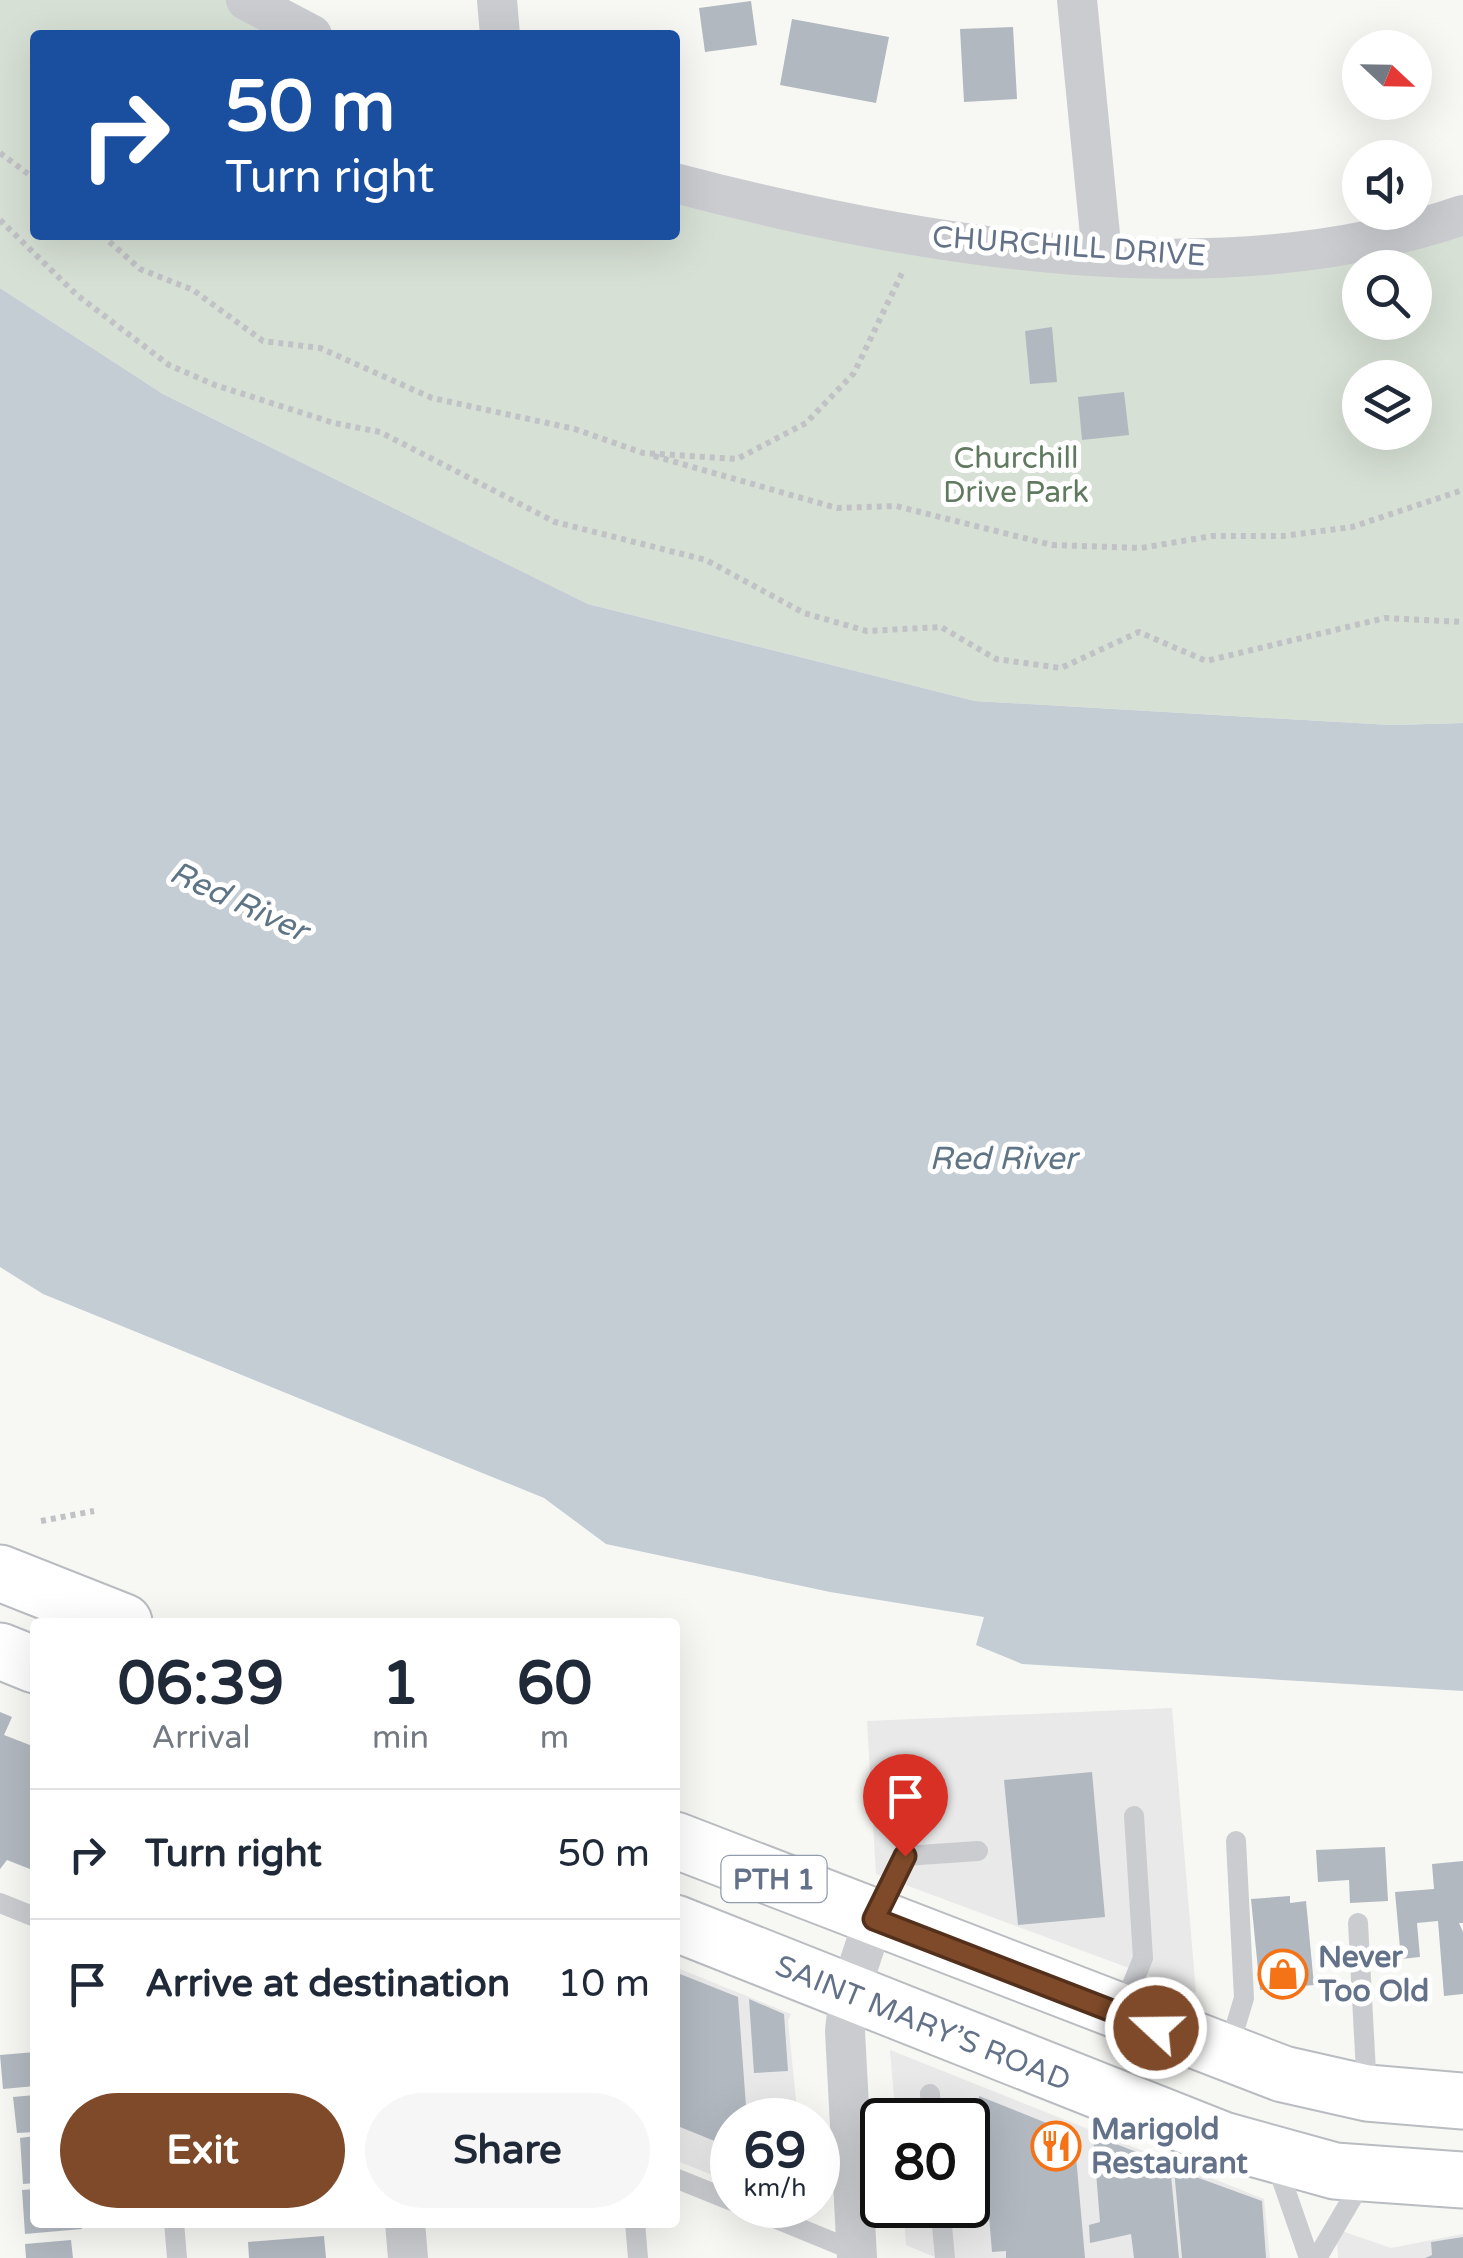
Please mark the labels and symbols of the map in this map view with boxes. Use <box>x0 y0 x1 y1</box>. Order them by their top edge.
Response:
north arrow <box>1342 30 1432 120</box>
street label: CHURCHILL DRIVE <box>931 218 1207 275</box>
park label: Churchill Drive Park <box>943 440 1089 511</box>
water label: Red River <box>164 854 317 952</box>
water label: Red River <box>929 1140 1080 1178</box>
pin <box>863 1754 948 1857</box>
road number: PTH 1 <box>722 1856 826 1902</box>
place label: Never Too Old <box>1317 1939 1429 2010</box>
street label: SAINT MARY’S ROAD <box>770 1947 1076 2100</box>
shop icon: Never Too Old <box>1257 1948 1309 2000</box>
position arrow <box>1104 1976 1208 2080</box>
speed limit sign: 80 <box>860 2098 990 2228</box>
place label: Marigold Restaurant <box>1091 2111 1248 2182</box>
restaurant icon: Marigold Restaurant <box>1030 2120 1082 2172</box>

